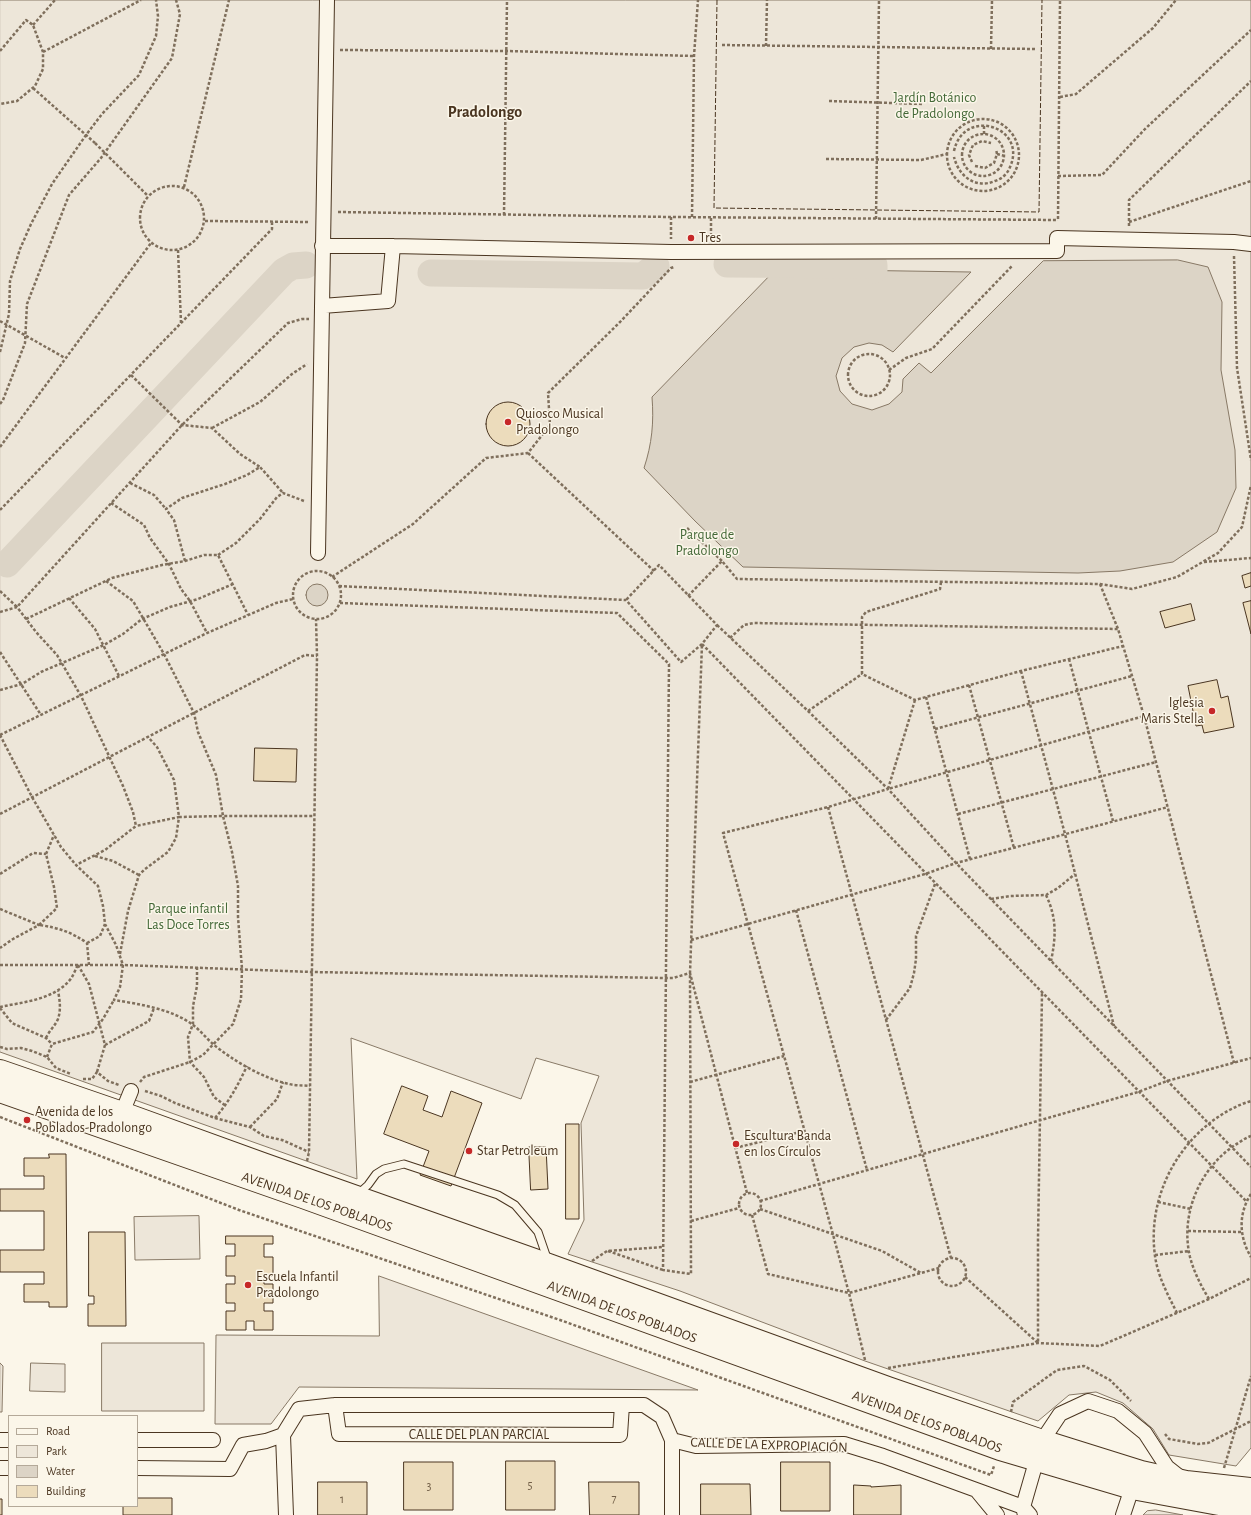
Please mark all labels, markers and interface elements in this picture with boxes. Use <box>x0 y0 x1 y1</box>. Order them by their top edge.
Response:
park label: Jardín Botánico de Pradolongo <box>894 90 976 122</box>
district label: Pradolongo <box>448 102 522 122</box>
place label: Tres <box>699 230 721 246</box>
marker: Tres <box>686 233 696 243</box>
place label: Quiosco Musical Pradolongo <box>516 406 604 438</box>
marker: Quiosco Musical Pradolongo <box>503 417 513 427</box>
park label: Parque de Pradolongo <box>675 527 739 560</box>
place label: Iglesia Maris Stella <box>1141 695 1204 728</box>
marker: Iglesia Maris Stella <box>1207 706 1217 716</box>
park label: Parque infantil Las Doce Torres <box>146 901 230 934</box>
place label: Avenida de los Poblados-Pradolongo <box>35 1104 152 1136</box>
marker: Avenida de los Poblados-Pradolongo <box>22 1115 32 1125</box>
place label: Escultura Banda en los Círculos <box>744 1128 831 1160</box>
marker: Escultura Banda en los Círculos <box>731 1139 741 1149</box>
place label: Star Petroleum <box>477 1143 558 1159</box>
marker: Star Petroleum <box>464 1146 474 1156</box>
street label: AVENIDA DE LOS POBLADOS <box>239 1168 395 1236</box>
place label: Escuela Infantil Pradolongo <box>256 1269 339 1302</box>
street label: AVENIDA DE LOS POBLADOS <box>545 1277 699 1347</box>
marker: Escuela Infantil Pradolongo <box>243 1280 253 1290</box>
street label: AVENIDA DE LOS POBLADOS <box>850 1387 1004 1457</box>
legend <box>8 1415 138 1507</box>
text: Road <box>46 1425 70 1437</box>
street label: CALLE DEL PLAN PARCIAL <box>409 1427 549 1443</box>
street label: CALLE DE LA EXPROPIACIÓN <box>690 1434 848 1456</box>
text: Park <box>46 1445 67 1457</box>
text: Water <box>46 1465 75 1477</box>
house number: 5 <box>527 1478 533 1492</box>
house number: 3 <box>427 1479 431 1493</box>
text: Building <box>46 1485 86 1497</box>
house number: 7 <box>611 1491 617 1505</box>
house number: 1 <box>340 1492 344 1506</box>

